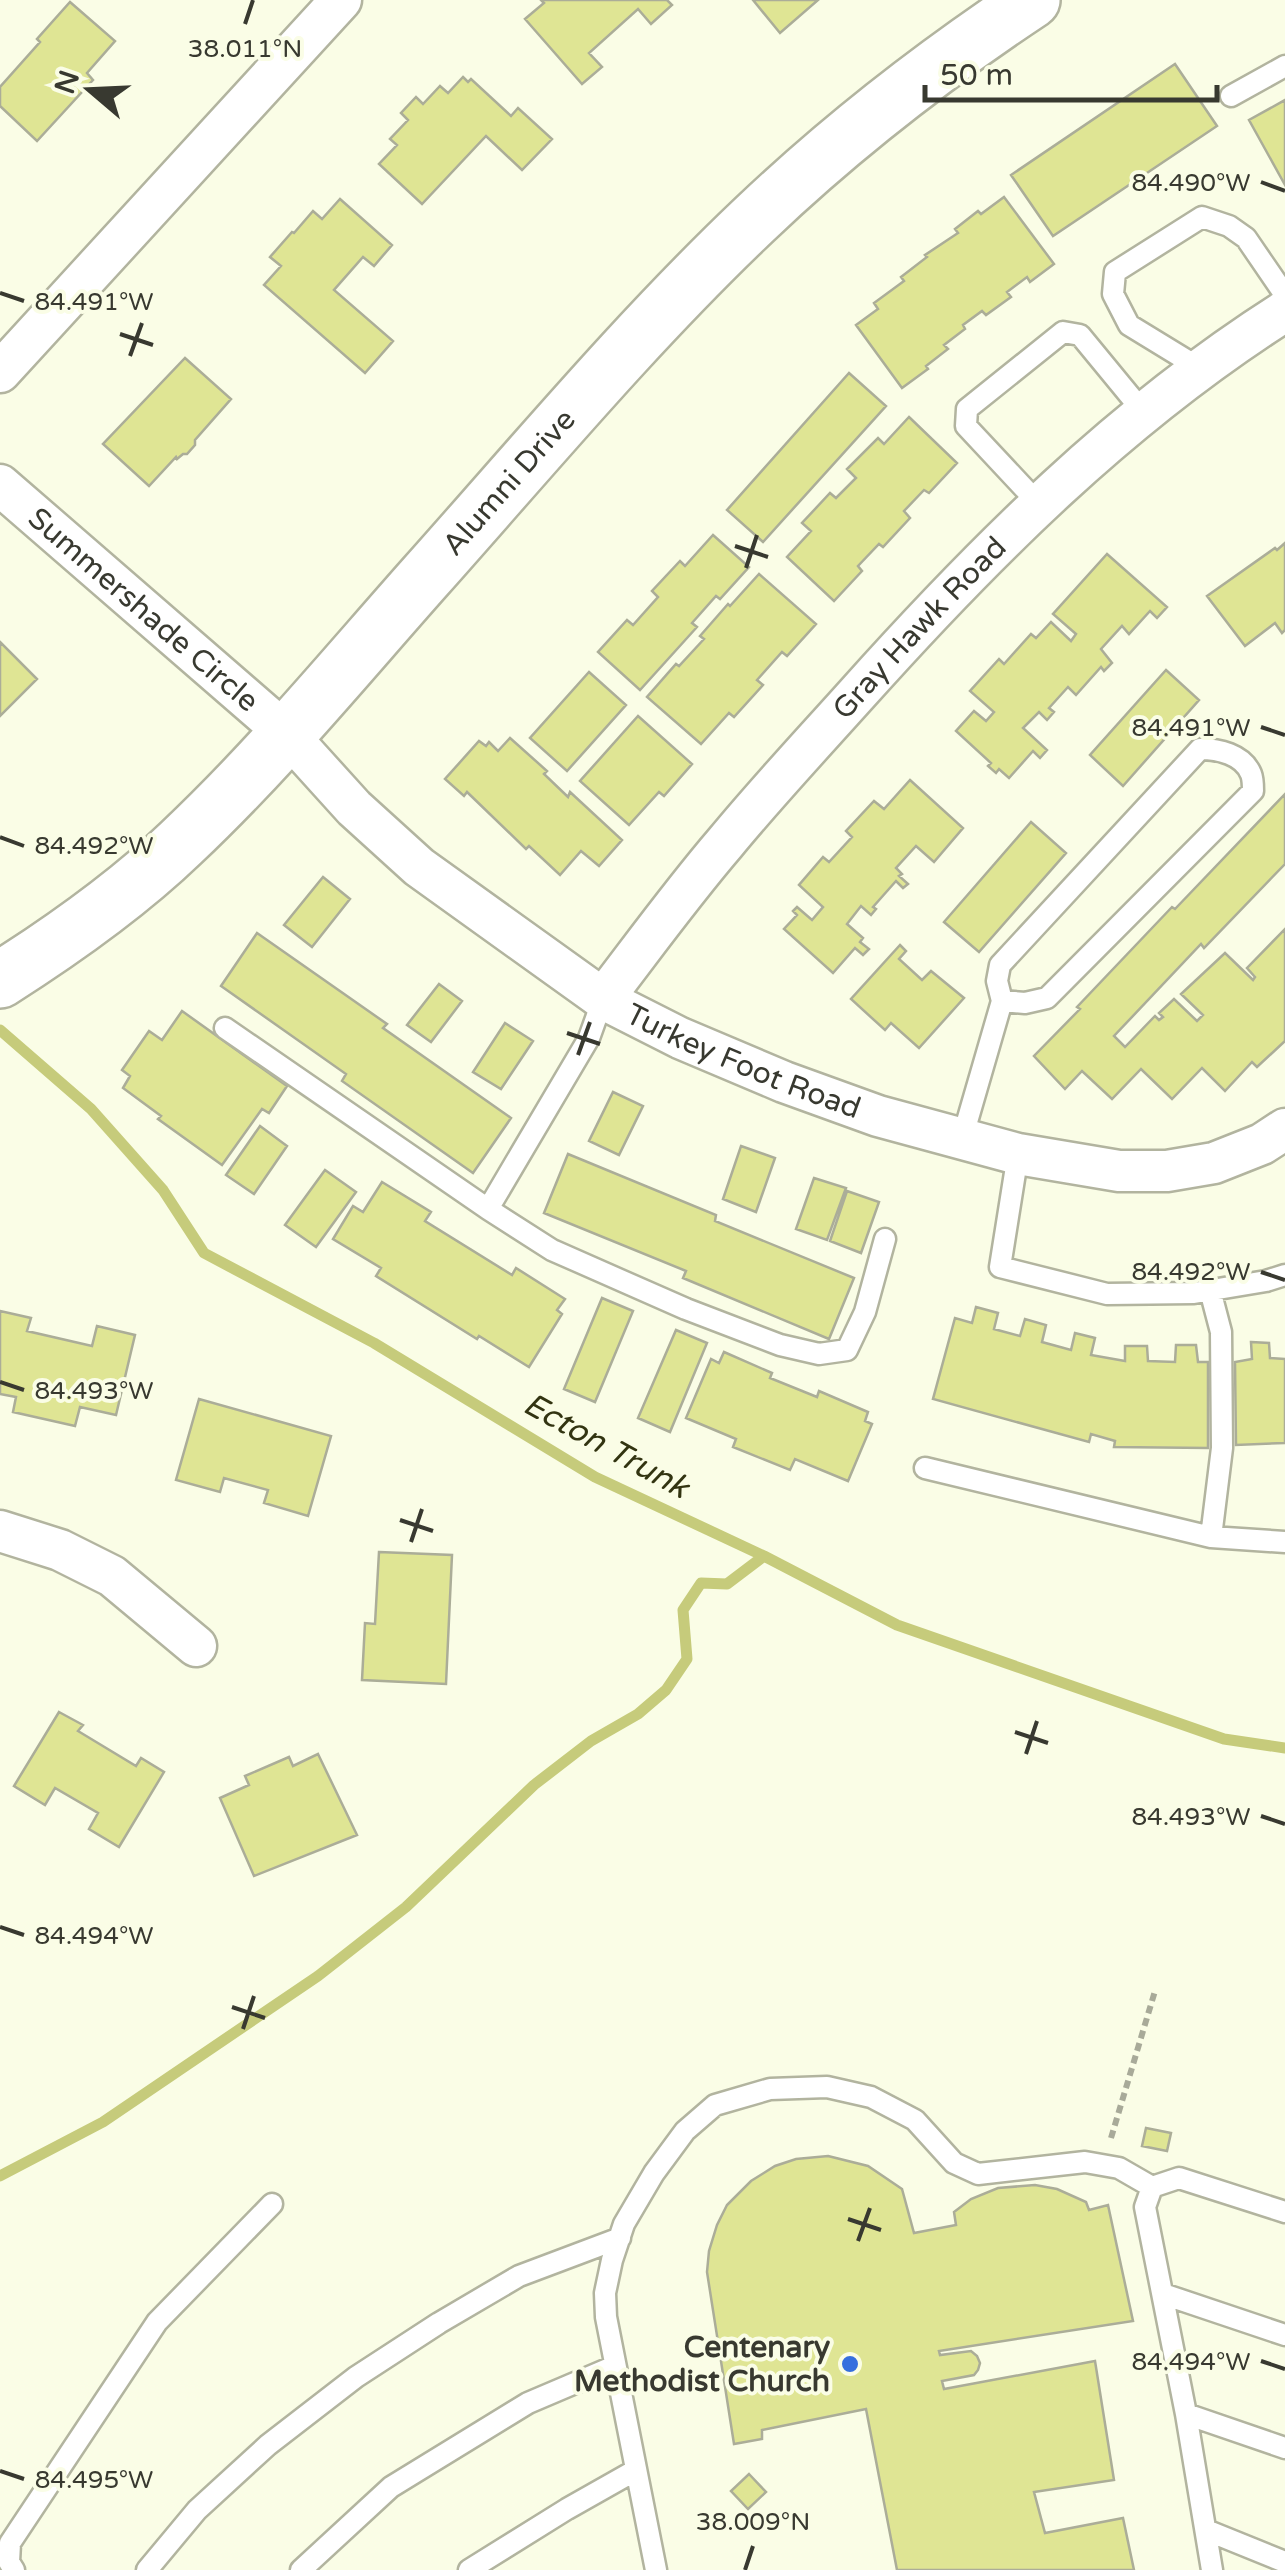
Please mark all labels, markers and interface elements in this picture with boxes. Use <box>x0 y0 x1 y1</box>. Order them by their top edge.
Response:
text: 38.011°N <box>188 34 302 64</box>
north arrow <box>40 40 140 140</box>
scale bar <box>925 40 1218 102</box>
text: 50 m <box>940 57 1013 94</box>
text: N <box>48 66 87 98</box>
text: 84.490°W <box>1131 168 1251 198</box>
text: 84.491°W <box>34 287 154 317</box>
street label: Alumni Drive <box>434 401 583 563</box>
street label: Summershade Circle <box>21 499 266 720</box>
street label: Gray Hawk Road <box>825 529 1014 727</box>
text: 84.491°W <box>1131 713 1251 743</box>
text: 84.492°W <box>34 831 154 861</box>
street label: Turkey Foot Road <box>620 995 866 1127</box>
text: 84.492°W <box>1131 1257 1251 1287</box>
text: 84.493°W <box>34 1376 154 1406</box>
water label: Ecton Trunk <box>517 1385 697 1508</box>
text: 84.493°W <box>1131 1802 1251 1832</box>
text: 84.494°W <box>34 1921 154 1951</box>
place label: Centenary Methodist Church <box>574 2329 830 2400</box>
text: 84.494°W <box>1131 2347 1251 2377</box>
marker: Centenary Methodist Church <box>839 2353 861 2375</box>
text: 84.495°W <box>35 2465 153 2495</box>
text: 38.009°N <box>696 2507 810 2537</box>

